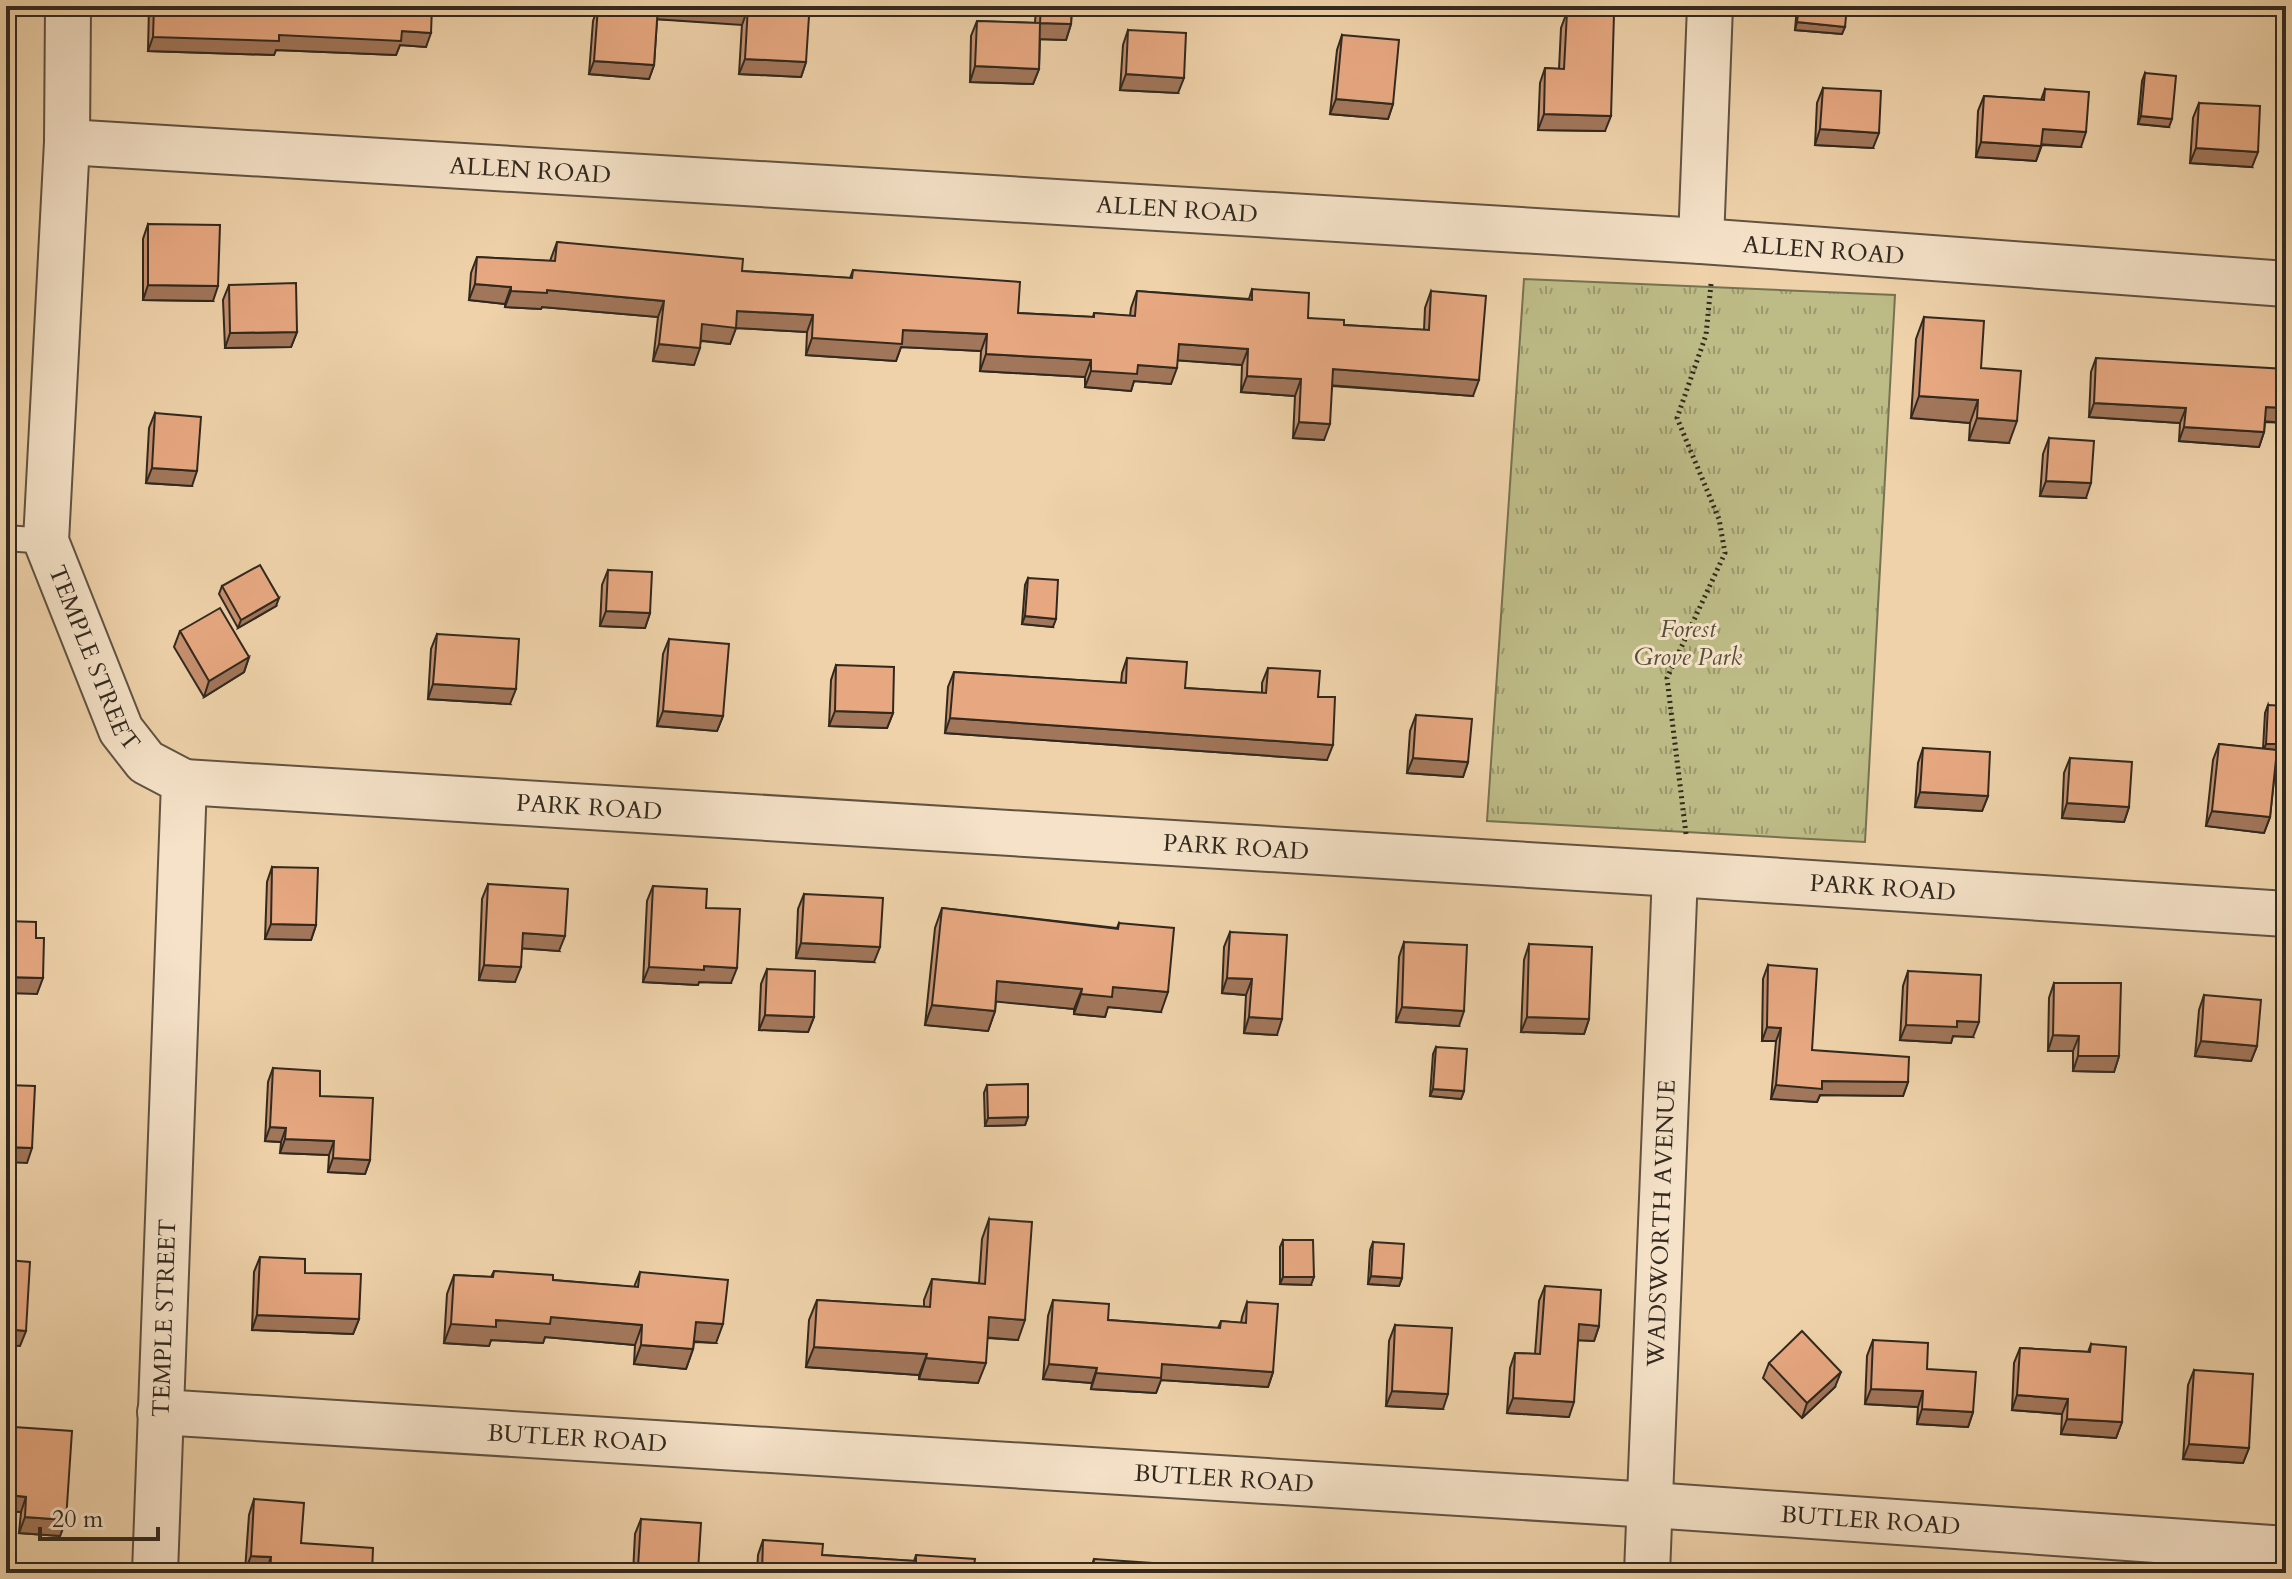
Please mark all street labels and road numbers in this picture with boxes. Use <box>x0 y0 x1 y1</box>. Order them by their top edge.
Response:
street label: ALLEN ROAD <box>448 149 612 192</box>
street label: ALLEN ROAD <box>1095 188 1259 231</box>
street label: ALLEN ROAD <box>1742 228 1906 273</box>
street label: TEMPLE STREET <box>40 560 147 758</box>
street label: PARK ROAD <box>515 787 663 828</box>
street label: PARK ROAD <box>1162 826 1310 868</box>
street label: PARK ROAD <box>1809 867 1957 909</box>
street label: WADSWORTH AVENUE <box>1639 1079 1684 1369</box>
street label: TEMPLE STREET <box>145 1218 184 1418</box>
street label: BUTLER ROAD <box>486 1416 668 1461</box>
street label: BUTLER ROAD <box>1133 1457 1315 1501</box>
street label: BUTLER ROAD <box>1780 1498 1961 1543</box>

